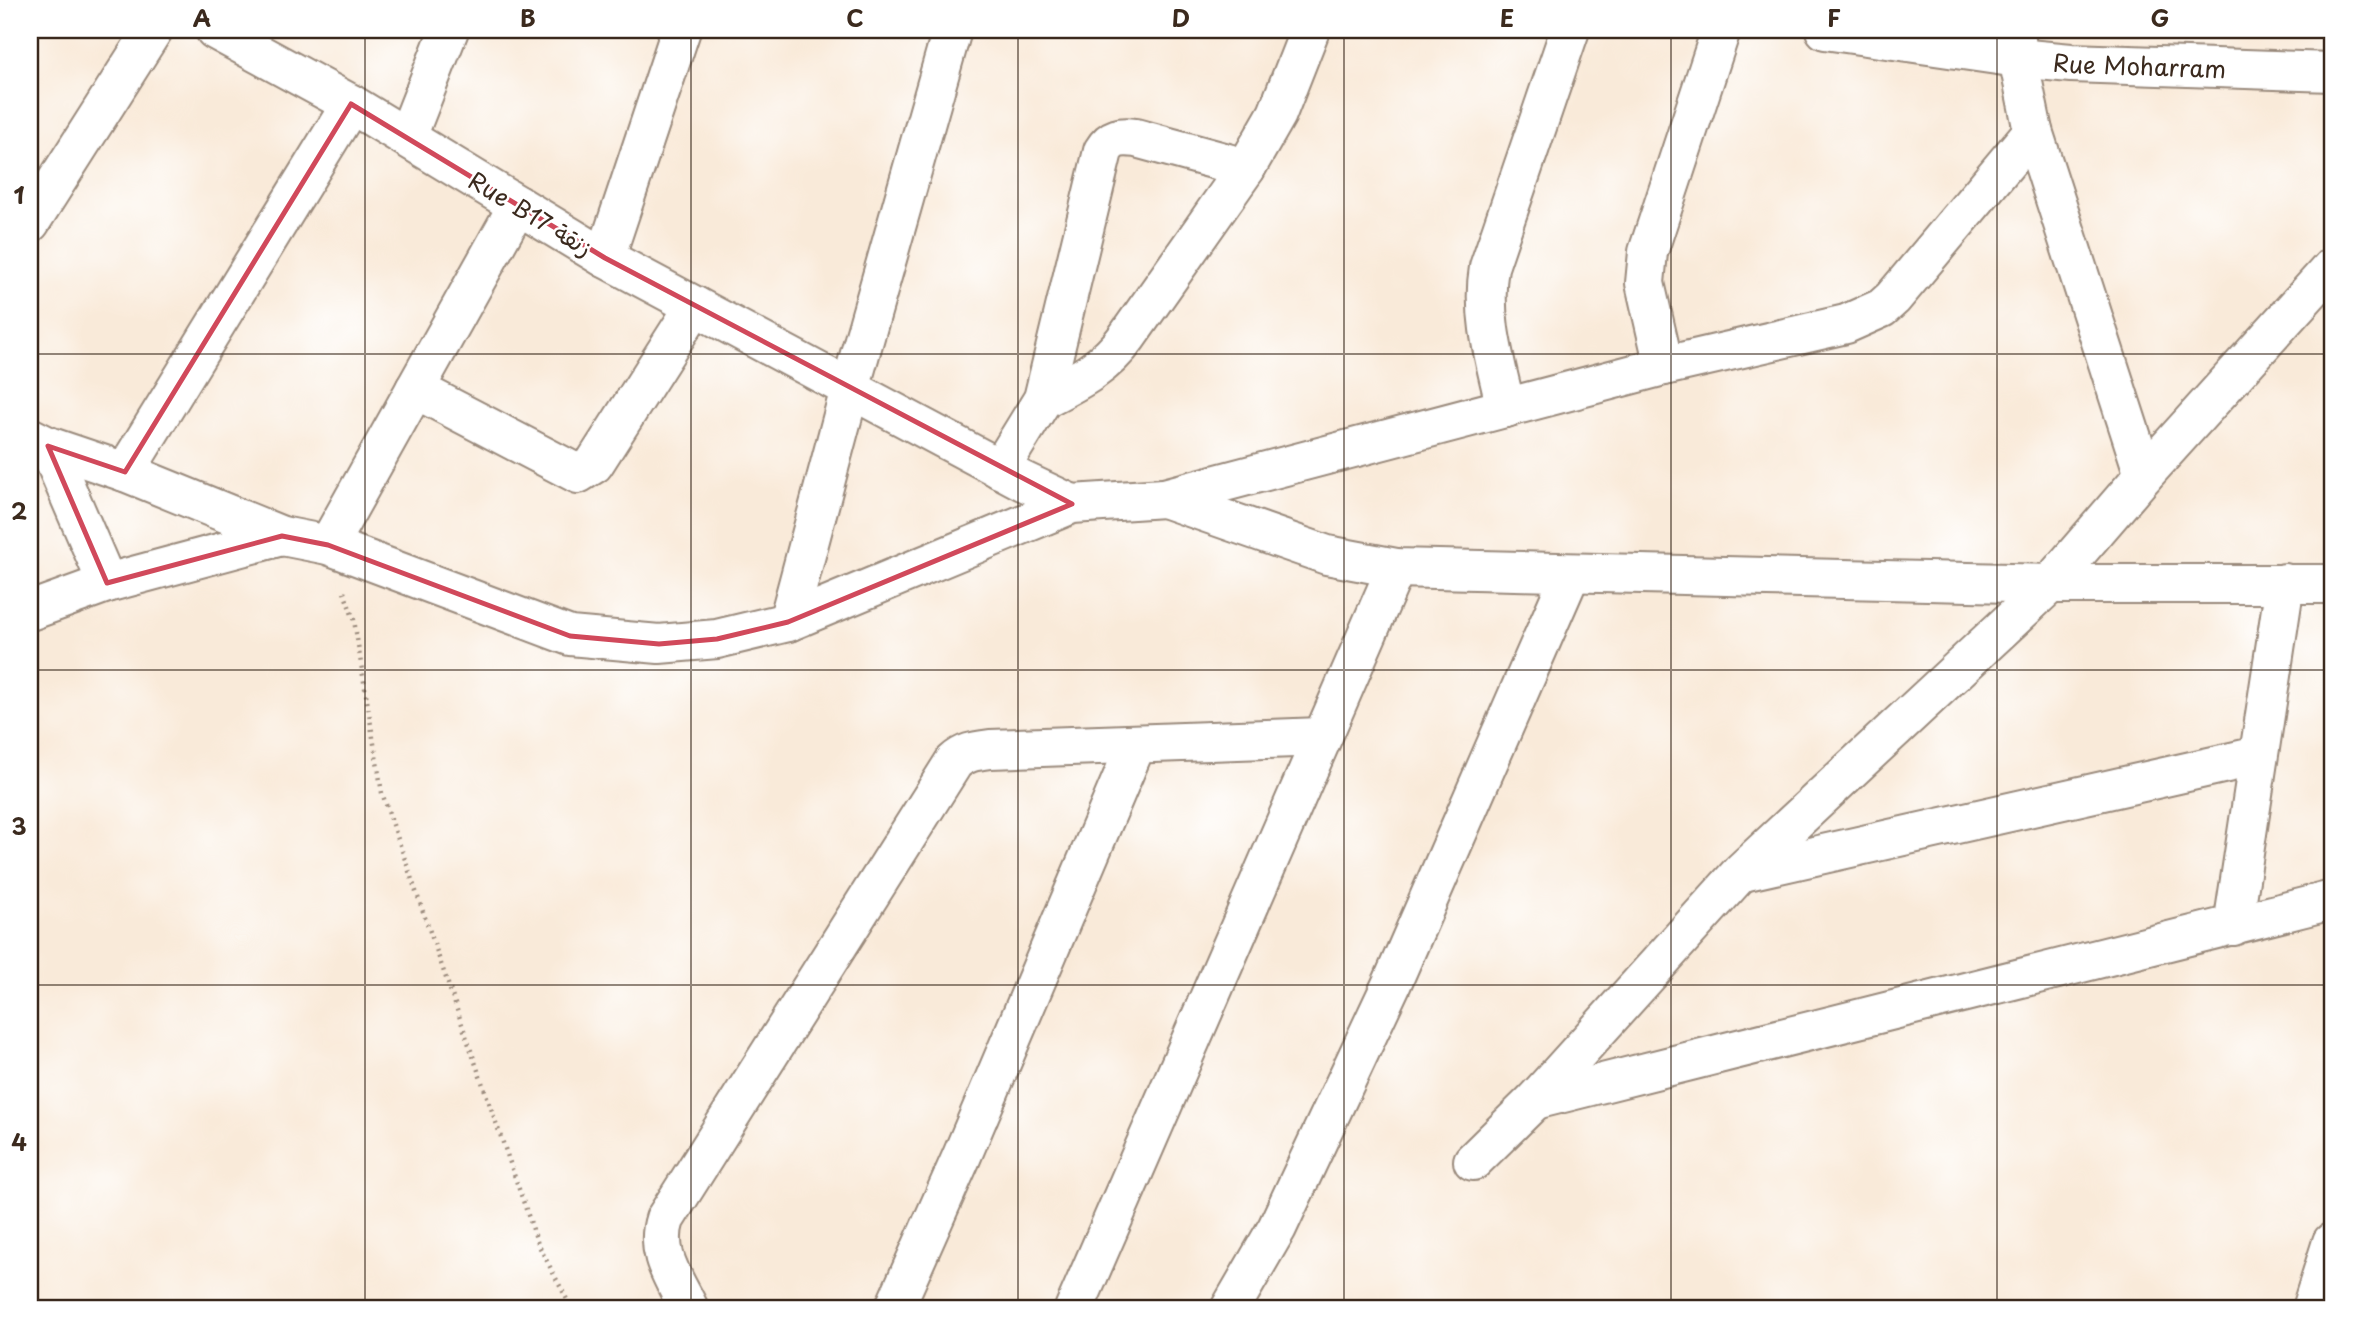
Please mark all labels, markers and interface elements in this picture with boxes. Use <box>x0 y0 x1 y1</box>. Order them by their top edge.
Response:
text: A <box>193 0 211 35</box>
text: B <box>520 0 536 35</box>
text: C <box>846 0 864 35</box>
text: D <box>1172 0 1190 35</box>
text: E <box>1500 0 1514 35</box>
text: F <box>1827 0 1841 35</box>
text: G <box>2151 0 2169 35</box>
street label: Rue Moharram <box>2052 43 2227 86</box>
street label: Rue B17 زنقة <box>462 162 600 264</box>
text: 1 <box>14 177 25 212</box>
text: 2 <box>11 493 27 528</box>
text: 3 <box>11 808 27 843</box>
text: 4 <box>11 1124 27 1159</box>

